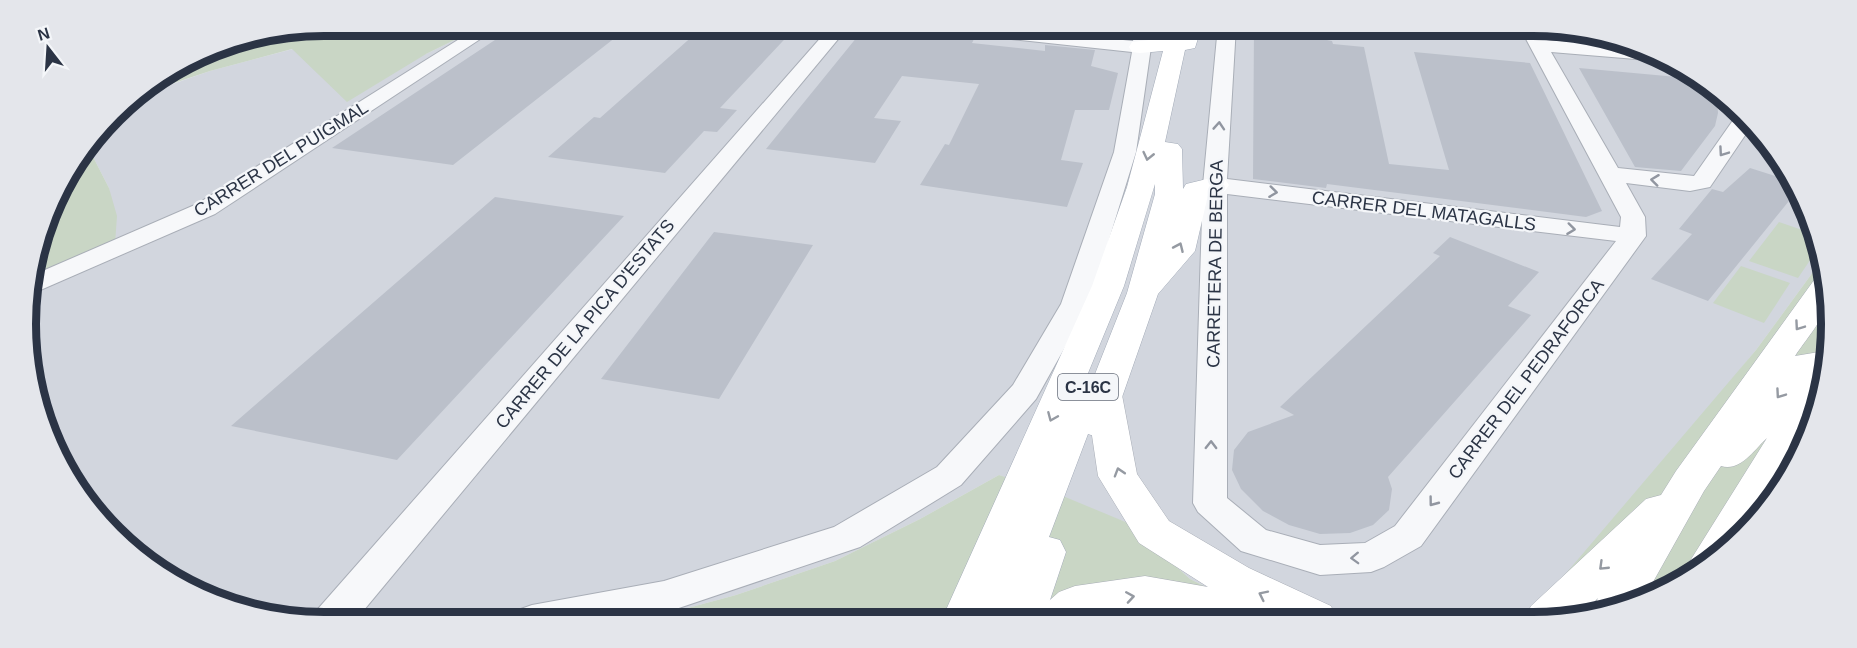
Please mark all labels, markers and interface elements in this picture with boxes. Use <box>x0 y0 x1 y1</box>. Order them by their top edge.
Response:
north arrow <box>18 18 78 78</box>
text: N <box>36 24 52 44</box>
street label: CARRER DEL PUIGMAL <box>190 97 372 221</box>
one-way arrow <box>1212 122 1225 131</box>
one-way arrow <box>1719 145 1730 156</box>
one-way arrow <box>1142 151 1155 161</box>
street label: CARRETERA DE BERGA <box>1203 160 1227 368</box>
one-way arrow <box>1651 174 1660 186</box>
one-way arrow <box>1268 185 1277 198</box>
street label: CARRER DEL MATAGALLS <box>1311 187 1537 235</box>
street label: CARRER DE LA PICA D'ESTATS <box>492 215 678 433</box>
one-way arrow <box>1566 222 1575 234</box>
one-way arrow <box>1172 243 1184 254</box>
street label: CARRER DEL PEDRAFORCA <box>1444 275 1608 483</box>
one-way arrow <box>1795 319 1806 330</box>
road number: C-16C <box>1058 374 1118 400</box>
one-way arrow <box>1776 387 1787 398</box>
one-way arrow <box>1047 411 1059 422</box>
one-way arrow <box>1205 440 1217 449</box>
one-way arrow <box>1114 468 1126 478</box>
one-way arrow <box>1429 496 1440 507</box>
one-way arrow <box>1350 552 1359 564</box>
one-way arrow <box>1599 558 1610 569</box>
one-way arrow <box>1258 590 1269 602</box>
one-way arrow <box>1126 591 1135 603</box>

